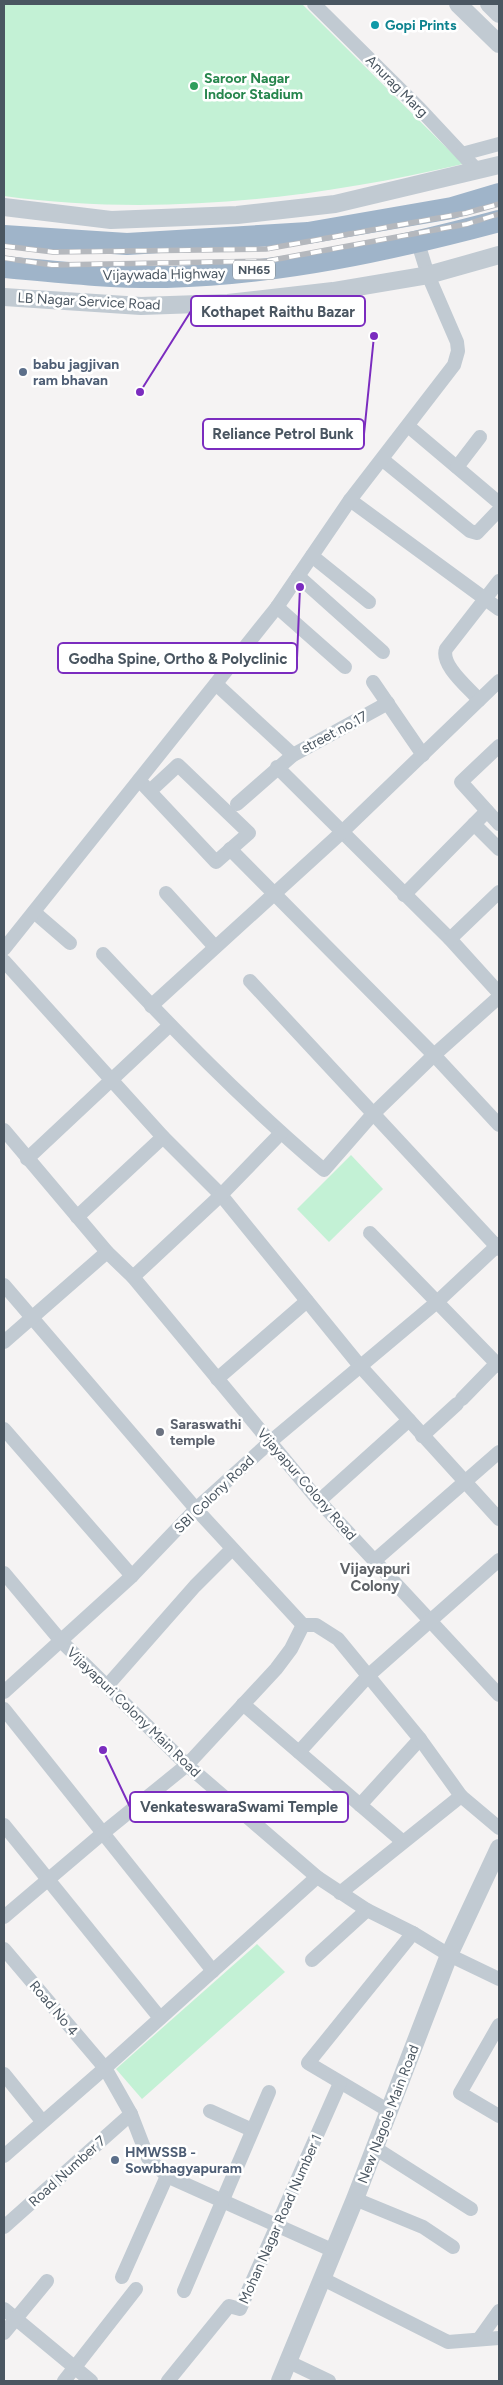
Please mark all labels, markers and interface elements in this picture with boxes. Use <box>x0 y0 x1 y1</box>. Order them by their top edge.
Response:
place label: Gopi Prints <box>385 17 457 34</box>
marker: Gopi Prints <box>369 19 381 31</box>
street label: Anurag Marg <box>362 52 431 121</box>
place label: Saroor Nagar Indoor Stadium <box>204 70 303 103</box>
marker: Saroor Nagar Indoor Stadium <box>188 80 200 92</box>
road number: NH65 <box>233 260 275 280</box>
street label: Vijaywada Highway <box>102 265 226 284</box>
street label: LB Nagar Service Road <box>17 289 161 314</box>
callout: Kothapet Raithu Bazar <box>191 296 365 326</box>
text: Kothapet Raithu Bazar <box>201 303 355 321</box>
place label: babu jagjivan ram bhavan <box>33 356 119 389</box>
marker: babu jagjivan ram bhavan <box>17 366 29 378</box>
callout: Reliance Petrol Bunk <box>203 419 364 449</box>
text: Reliance Petrol Bunk <box>212 425 354 443</box>
callout: Godha Spine, Ortho & Polyclinic <box>58 643 297 673</box>
text: Godha Spine, Ortho & Polyclinic <box>69 650 288 668</box>
street label: street no.17 <box>298 708 371 757</box>
place label: Saraswathi temple <box>170 1416 241 1449</box>
street label: Vijayapur Colony Road <box>253 1425 360 1544</box>
marker: Saraswathi temple <box>154 1426 166 1438</box>
street label: SBI Colony Road <box>171 1452 258 1537</box>
district label: Vijayapuri Colony <box>340 1560 410 1595</box>
street label: Vijayapuri Colony Main Road <box>63 1644 204 1781</box>
callout: VenkateswaraSwami Temple <box>130 1792 348 1822</box>
text: VenkateswaraSwami Temple <box>140 1798 339 1816</box>
street label: Road No 4 <box>26 1977 82 2040</box>
street label: New Nagole Main Road <box>354 2043 423 2186</box>
street label: Road Number 7 <box>25 2132 110 2210</box>
street label: Mohan Nagar Road Number 1 <box>235 2132 326 2307</box>
place label: HMWSSB - Sowbhagyapuram <box>125 2144 242 2177</box>
marker: HMWSSB - Sowbhagyapuram <box>109 2154 121 2166</box>

